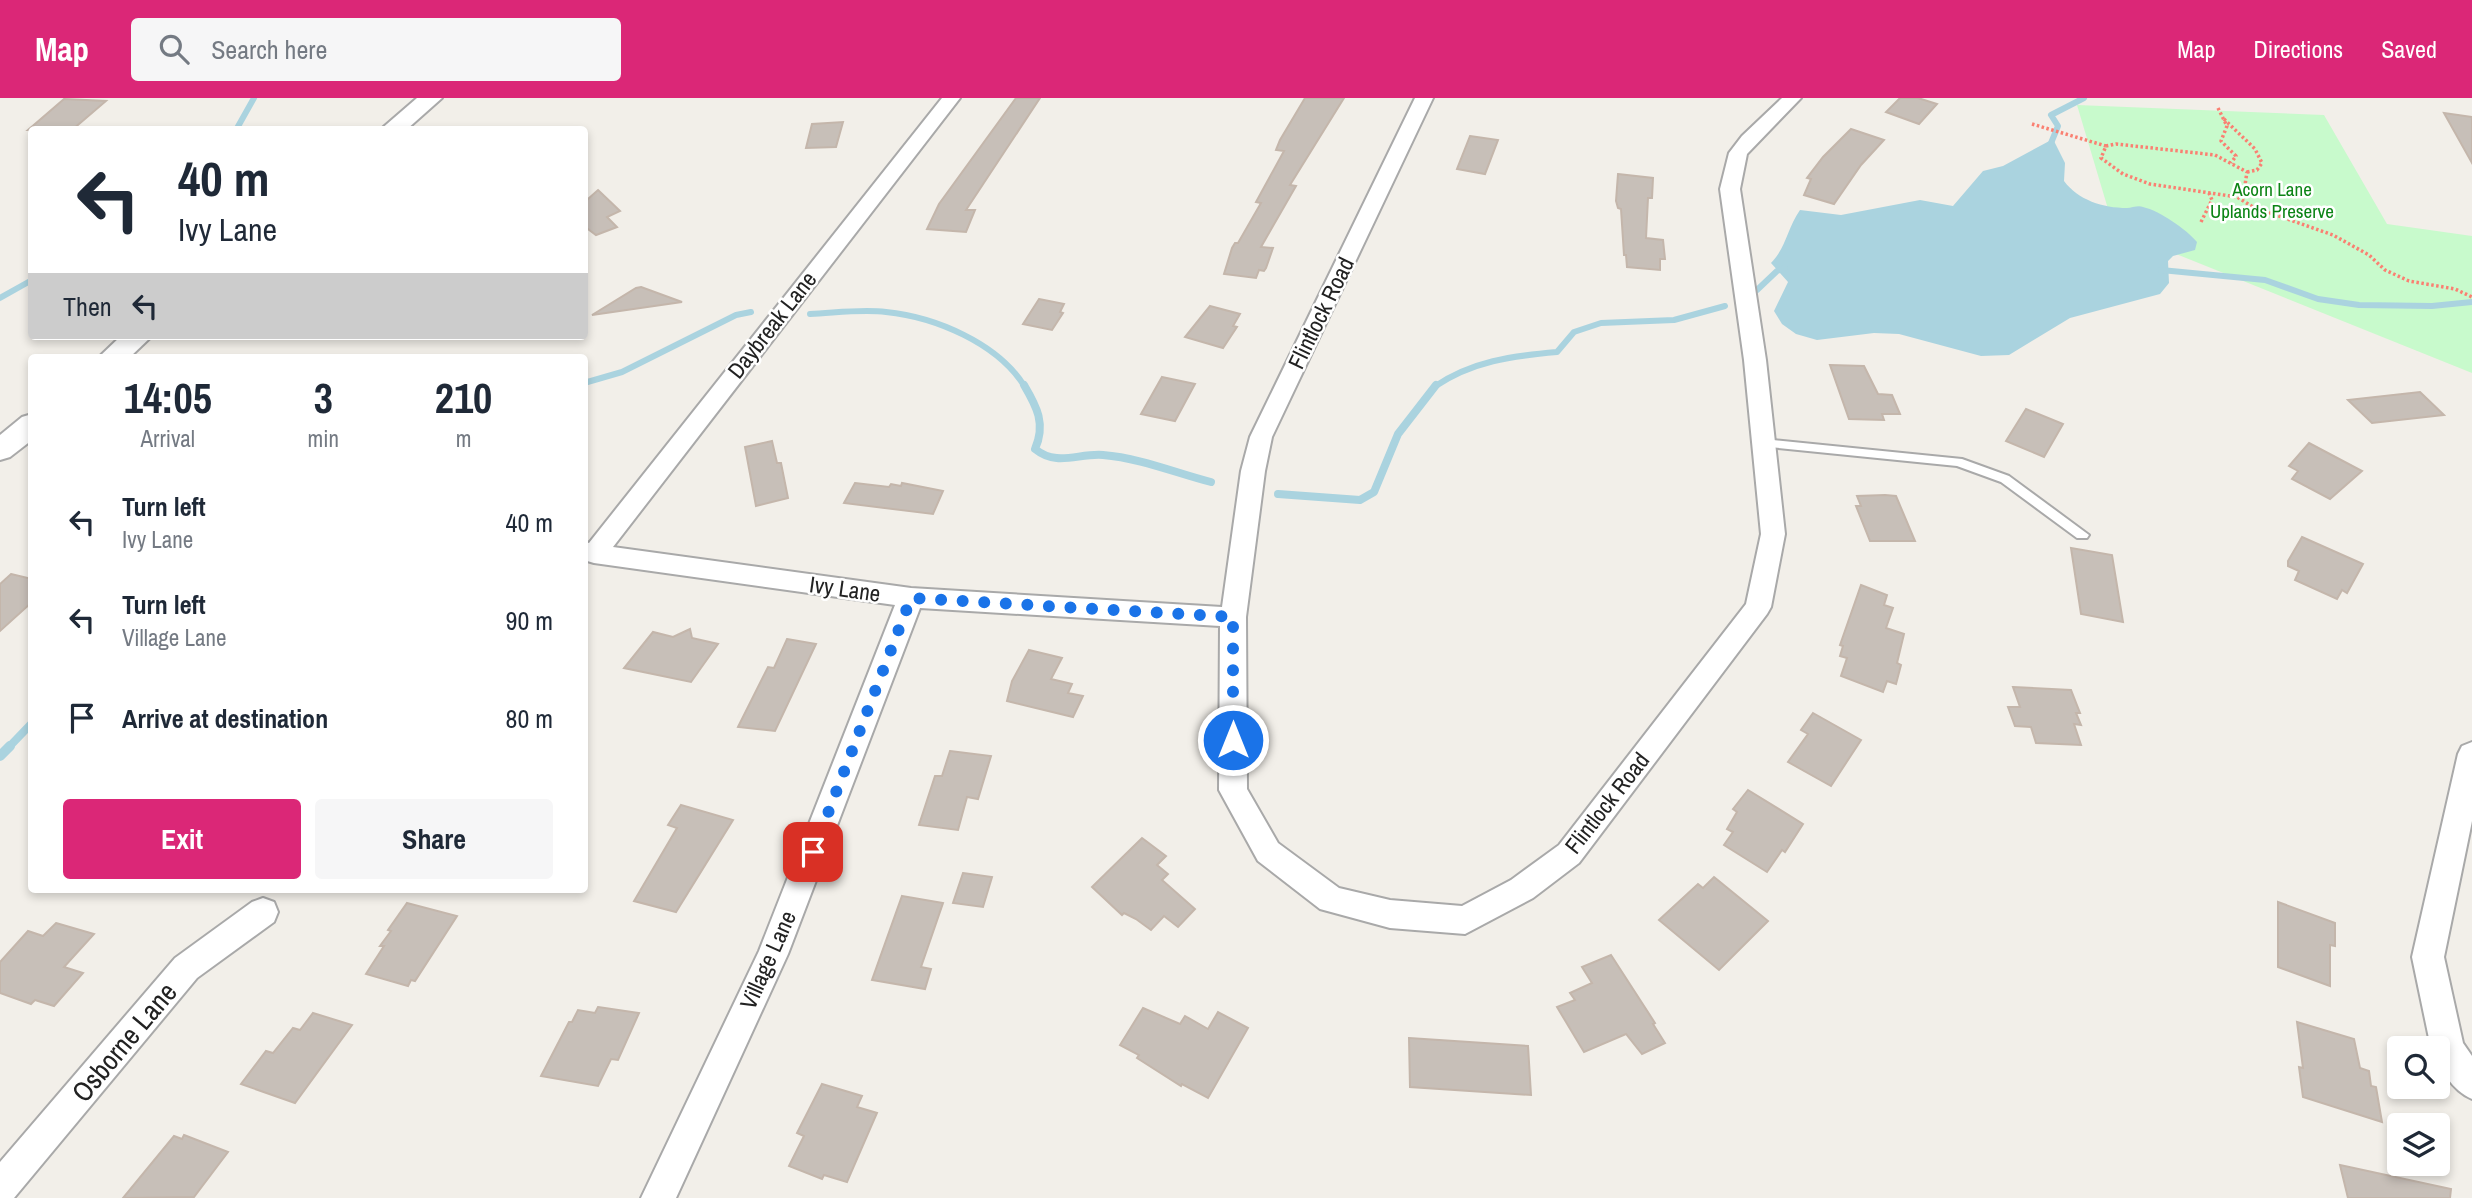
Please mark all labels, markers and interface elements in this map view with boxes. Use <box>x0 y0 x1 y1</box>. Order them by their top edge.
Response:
search box <box>131 18 621 81</box>
text: Map <box>35 27 89 71</box>
icon: search <box>155 30 193 68</box>
text: Search here <box>211 32 327 67</box>
text: Map <box>2177 33 2215 65</box>
text: Directions <box>2253 33 2343 65</box>
text: Saved <box>2381 33 2437 65</box>
text: 40 m <box>178 145 270 211</box>
icon: left <box>63 154 154 245</box>
park label: Acorn Lane Uplands Preserve <box>2210 176 2334 224</box>
text: Ivy Lane <box>178 208 277 251</box>
street label: Flintlock Road <box>1280 252 1361 374</box>
street label: Daybreak Lane <box>720 265 823 385</box>
icon: left <box>126 287 164 325</box>
text: Then <box>63 289 112 324</box>
text: 14:05 <box>124 370 212 426</box>
text: 3 <box>314 370 333 426</box>
text: 210 <box>435 370 492 426</box>
text: Arrival <box>141 423 195 454</box>
text: min <box>308 423 339 454</box>
text: m <box>456 423 471 454</box>
text: Turn left <box>122 489 206 524</box>
icon: left <box>63 503 101 541</box>
text: 40 m <box>506 505 553 540</box>
text: Ivy Lane <box>122 524 193 555</box>
street label: Ivy Lane <box>808 568 883 609</box>
text: Turn left <box>122 587 206 622</box>
icon: left <box>63 601 101 639</box>
text: 90 m <box>506 603 553 638</box>
text: Village Lane <box>122 622 227 653</box>
icon: arrive <box>63 699 101 737</box>
text: Arrive at destination <box>122 701 328 736</box>
text: 80 m <box>506 701 553 736</box>
position arrow <box>1196 703 1270 777</box>
street label: Flintlock Road <box>1557 746 1656 860</box>
button: Exit <box>63 799 301 879</box>
button: Share <box>315 799 553 879</box>
pin <box>783 822 843 882</box>
icon: arrive <box>794 833 832 871</box>
street label: Village Lane <box>732 906 803 1014</box>
street label: Osborne Lane <box>63 974 185 1110</box>
map controls <box>2387 1036 2450 1176</box>
button: search <box>2387 1036 2450 1099</box>
button: layers <box>2387 1113 2450 1176</box>

